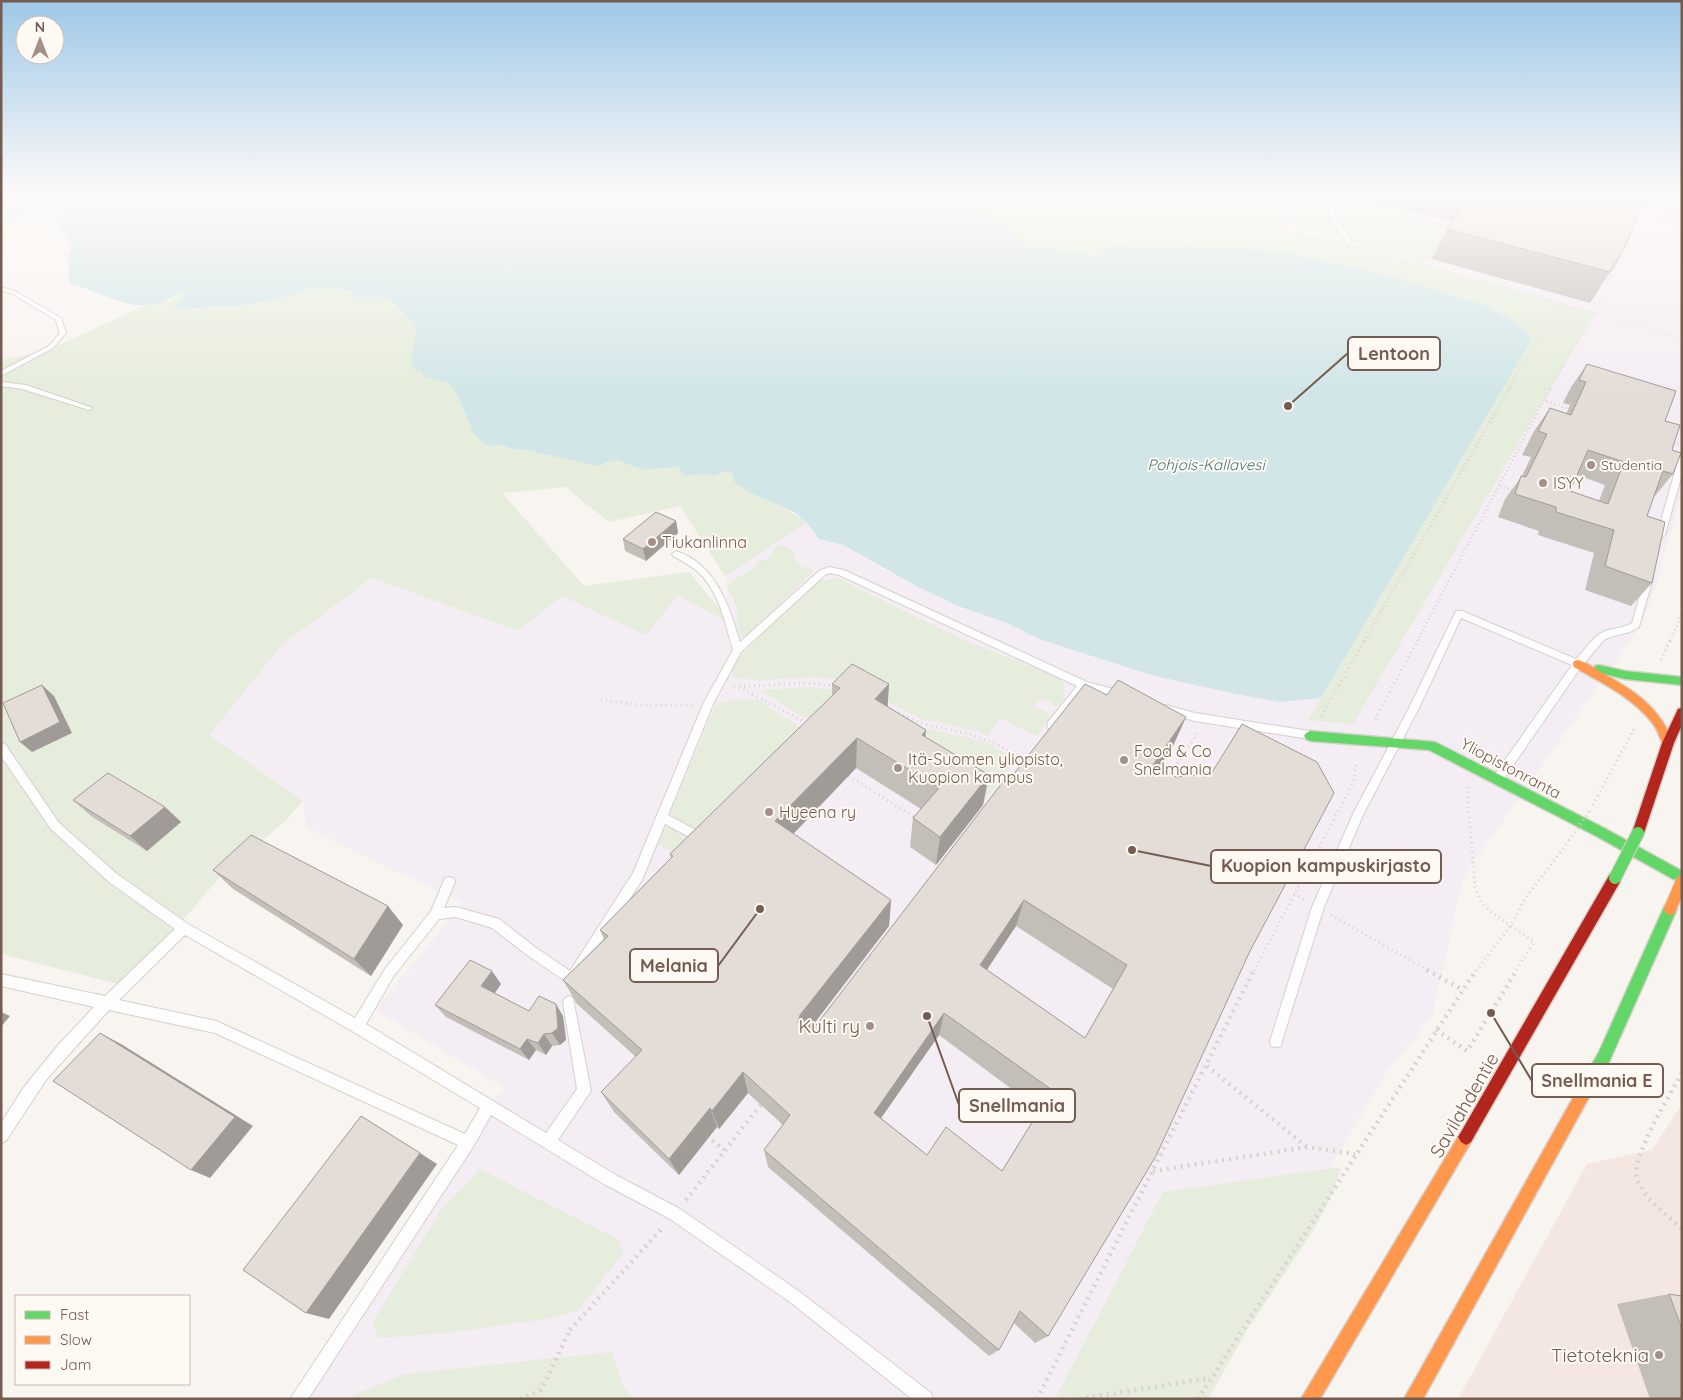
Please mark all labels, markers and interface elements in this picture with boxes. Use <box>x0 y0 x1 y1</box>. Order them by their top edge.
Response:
north arrow <box>15 15 65 65</box>
text: N <box>35 18 45 36</box>
callout: Lentoon <box>1348 337 1440 370</box>
text: Lentoon <box>1358 342 1430 365</box>
water label: Pohjois-Kallavesi <box>1147 455 1266 474</box>
place label: Studentia <box>1601 456 1662 474</box>
marker: Studentia <box>1585 459 1597 471</box>
place label: ISYY <box>1553 473 1584 493</box>
marker: ISYY <box>1537 477 1549 489</box>
place label: Tiukanlinna <box>662 532 747 552</box>
marker: Tiukanlinna <box>646 536 658 548</box>
street label: Yliopistonranta <box>1457 733 1565 803</box>
place label: Food & Co Snelmania <box>1134 741 1212 779</box>
place label: Itä-Suomen yliopisto, Kuopion kampus <box>908 749 1063 787</box>
marker: Food & Co Snelmania <box>1118 754 1130 766</box>
marker: Itä-Suomen yliopisto, Kuopion kampus <box>892 762 904 774</box>
place label: Hyeena ry <box>779 802 856 822</box>
marker: Hyeena ry <box>763 806 775 818</box>
callout: Kuopion kampuskirjasto <box>1211 850 1441 883</box>
text: Kuopion kampuskirjasto <box>1221 854 1431 877</box>
callout: Melania <box>630 949 718 982</box>
text: Melania <box>640 954 708 977</box>
place label: Kulti ry <box>798 1014 860 1038</box>
marker: Kulti ry <box>864 1020 876 1032</box>
street label: Savilahdentie <box>1424 1048 1504 1162</box>
callout: Snellmania E <box>1532 1064 1663 1097</box>
text: Snellmania E <box>1541 1069 1653 1092</box>
callout: Snellmania <box>959 1089 1075 1122</box>
text: Snellmania <box>969 1094 1065 1117</box>
legend <box>15 1295 190 1385</box>
text: Fast <box>60 1305 89 1324</box>
text: Slow <box>60 1330 92 1349</box>
place label: Tietoteknia <box>1551 1343 1649 1367</box>
marker: Tietoteknia <box>1653 1349 1665 1361</box>
text: Jam <box>60 1355 91 1374</box>

